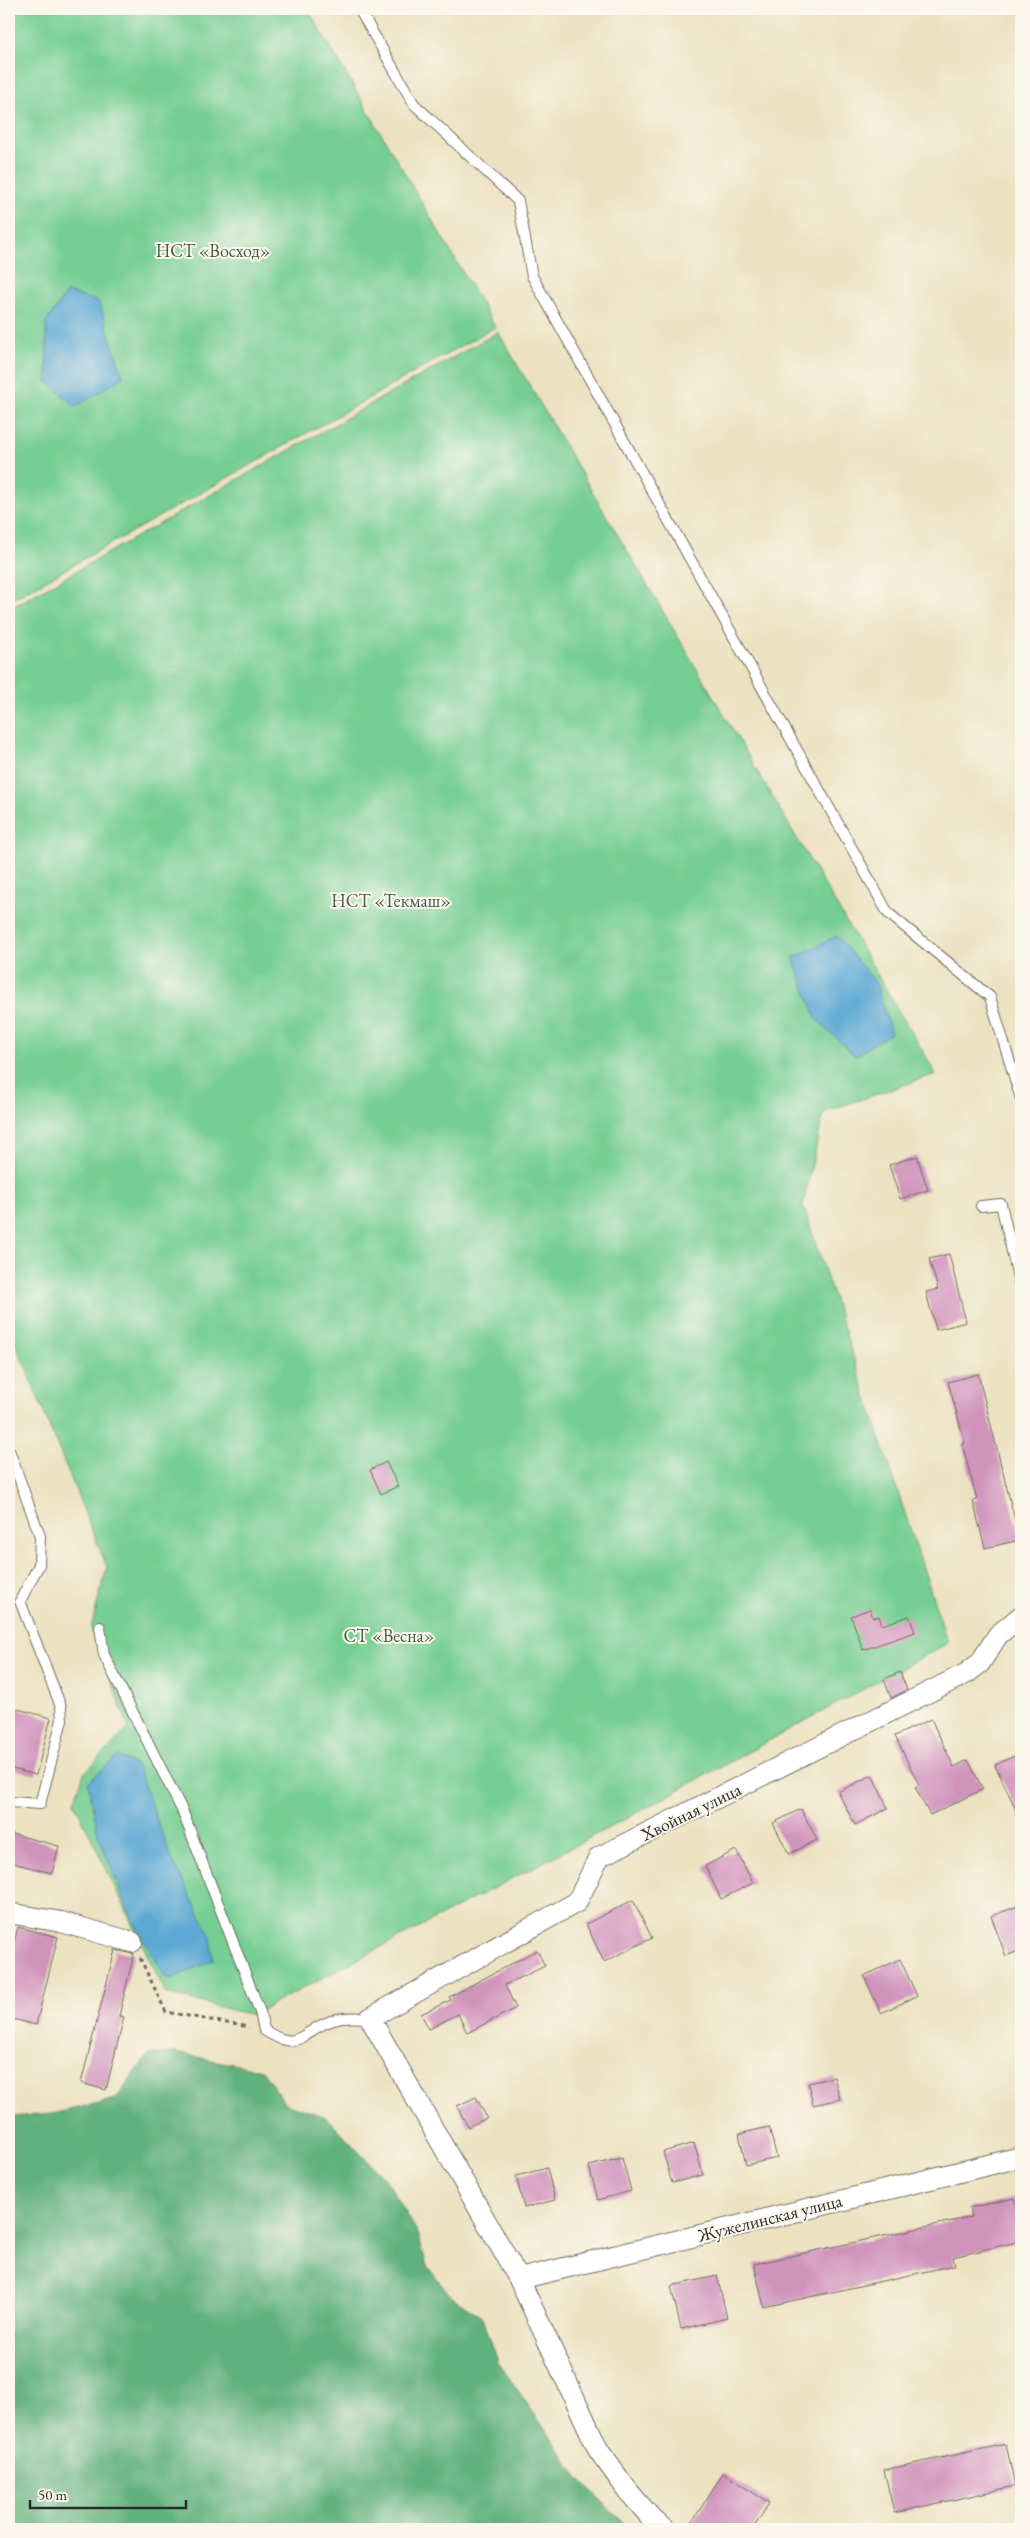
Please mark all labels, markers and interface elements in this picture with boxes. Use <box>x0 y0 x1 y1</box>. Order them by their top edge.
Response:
park label: НСТ «Восход» <box>156 239 270 262</box>
park label: НСТ «Текмаш» <box>331 889 451 912</box>
park label: СТ «Весна» <box>344 1624 434 1647</box>
street label: Хвойная улица <box>636 1777 746 1846</box>
street label: Жужелинская улица <box>694 2188 845 2247</box>
scale bar <box>30 2478 186 2510</box>
text: 50 m <box>38 2485 67 2504</box>

